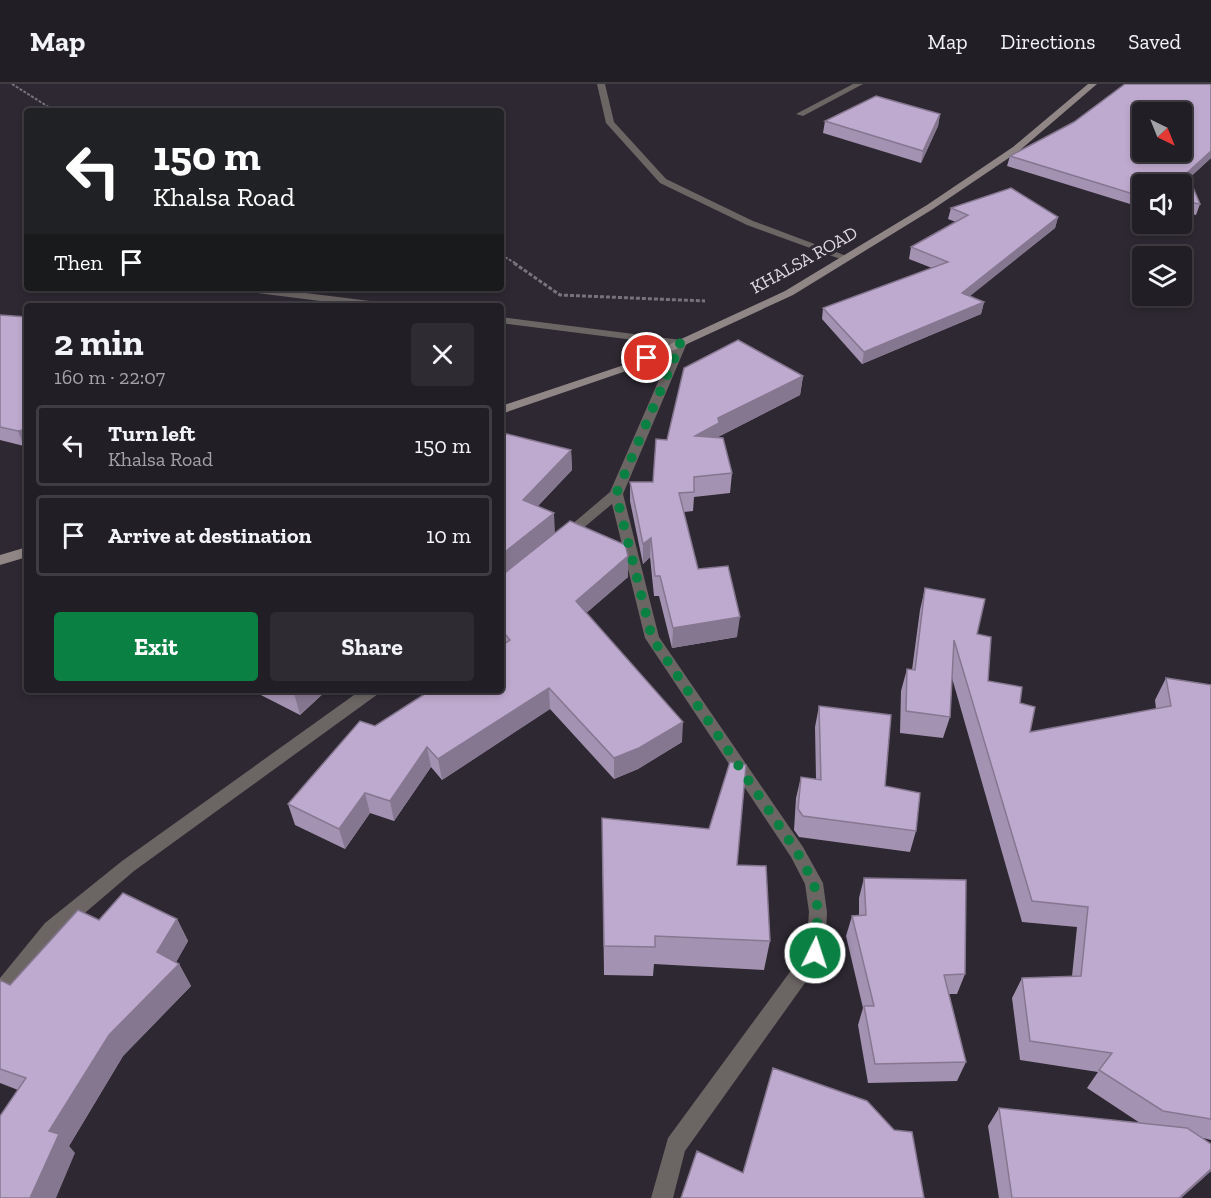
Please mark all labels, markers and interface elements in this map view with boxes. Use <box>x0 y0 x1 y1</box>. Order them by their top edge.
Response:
text: Map <box>30 25 85 58</box>
text: Map <box>928 29 968 54</box>
text: Directions <box>1001 29 1095 54</box>
text: Saved <box>1128 29 1181 54</box>
north arrow <box>1132 102 1192 162</box>
map controls <box>1132 102 1192 306</box>
text: 150 m <box>153 130 261 181</box>
icon: left <box>54 132 132 210</box>
button: sound <box>1132 174 1192 234</box>
text: Khalsa Road <box>153 181 295 213</box>
street label: KHALSA ROAD <box>747 222 861 298</box>
icon: arrive <box>115 246 148 279</box>
button: layers <box>1132 246 1192 306</box>
text: Then <box>54 249 103 276</box>
text: 2 min <box>54 321 144 364</box>
button: close <box>411 323 474 386</box>
pin <box>621 332 672 383</box>
icon: arrive <box>630 341 663 374</box>
text: 160 m · 22:07 <box>54 365 165 389</box>
text: Turn left <box>108 420 195 447</box>
icon: left <box>57 429 90 462</box>
text: 150 m <box>415 432 471 459</box>
text: Khalsa Road <box>108 447 213 471</box>
icon: arrive <box>57 519 90 552</box>
text: Arrive at destination <box>108 522 311 549</box>
text: 10 m <box>426 522 471 549</box>
button: Exit <box>54 612 258 681</box>
button: Share <box>270 612 474 681</box>
position arrow <box>783 921 847 985</box>

